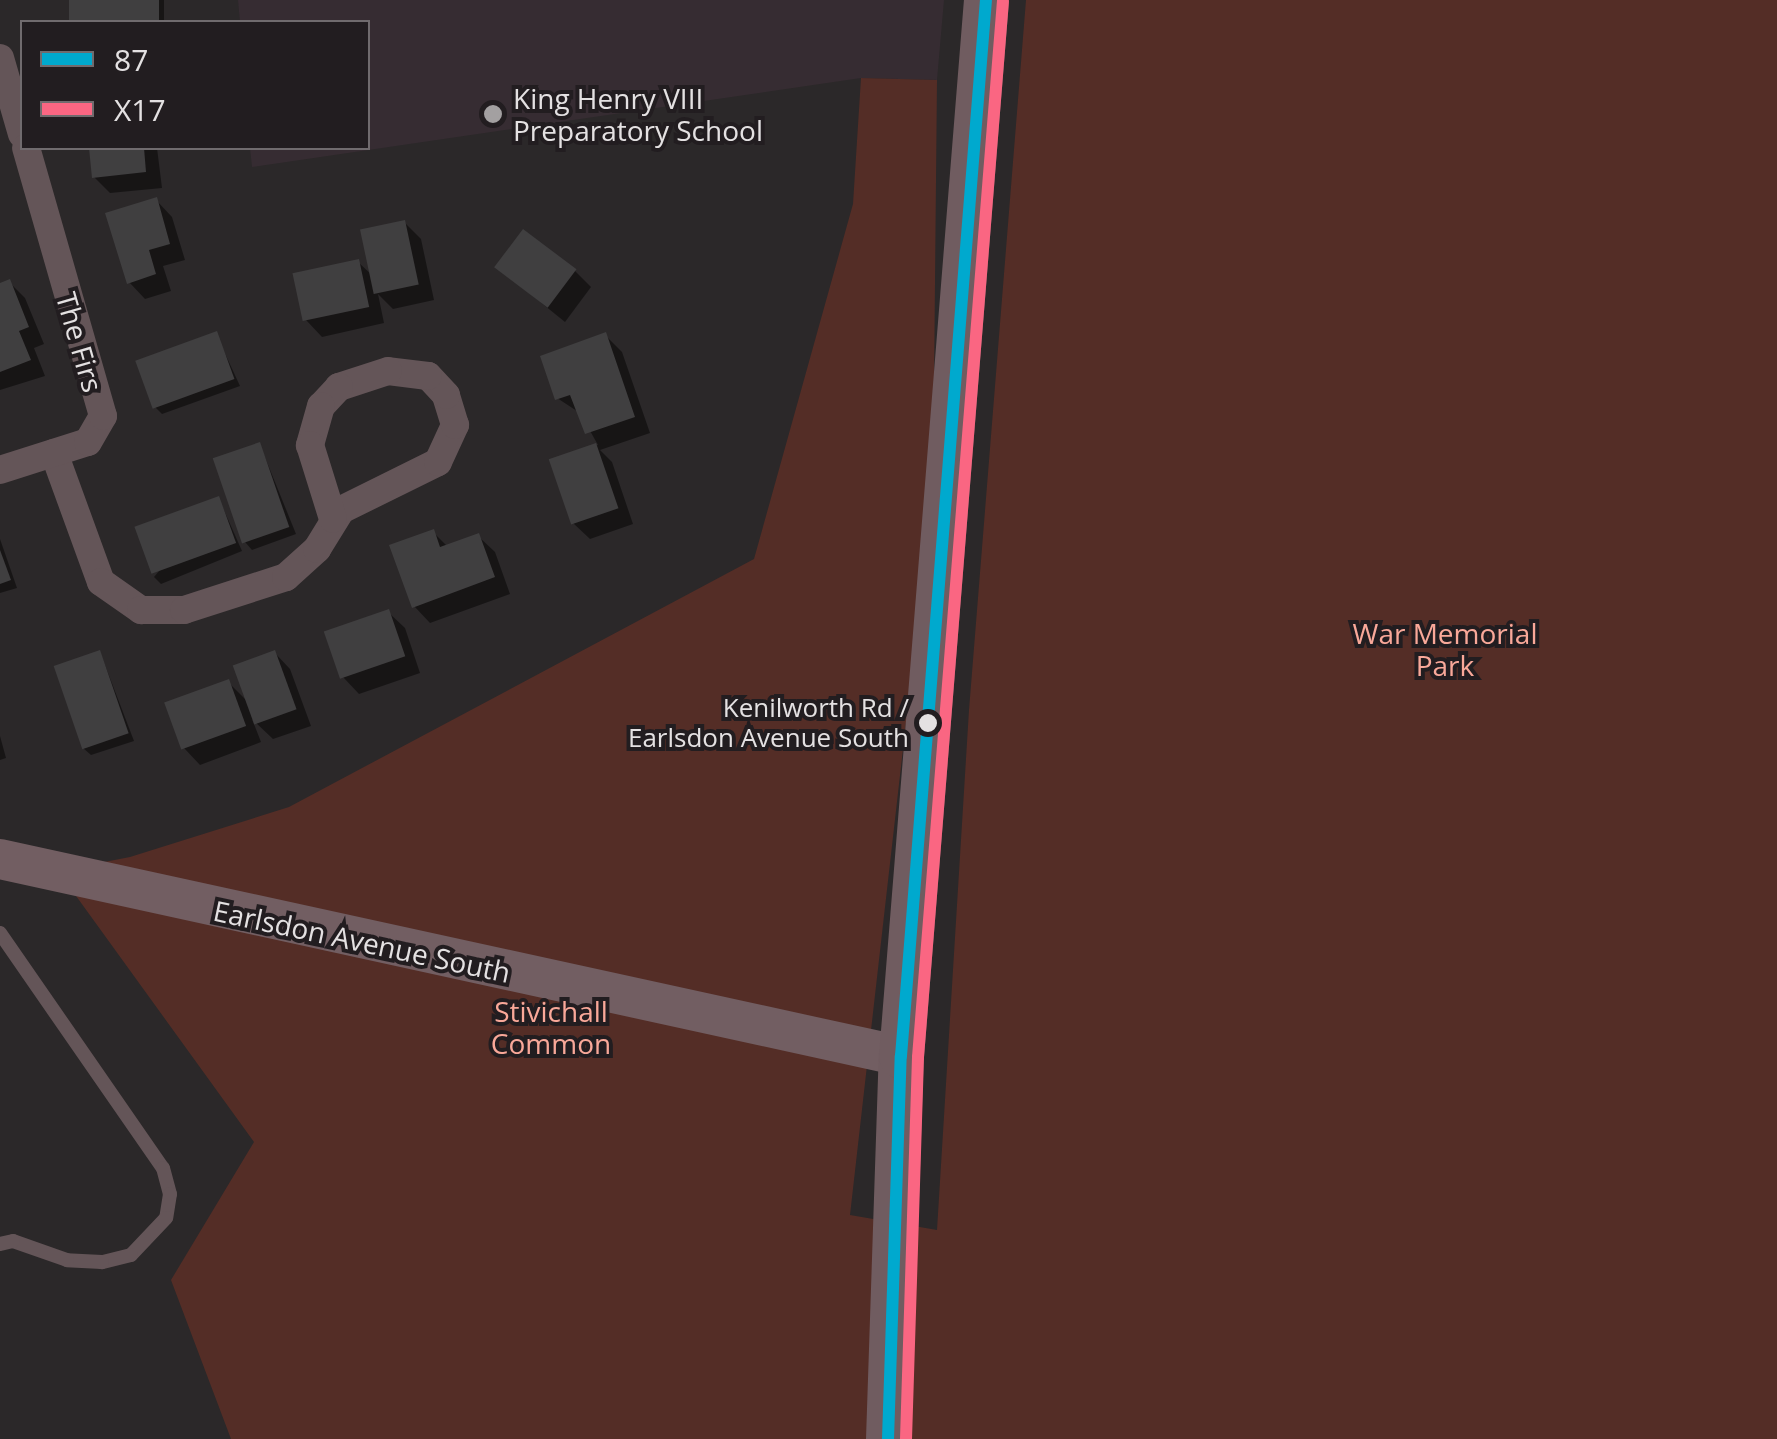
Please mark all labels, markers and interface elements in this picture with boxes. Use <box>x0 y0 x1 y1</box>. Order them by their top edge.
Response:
legend <box>20 20 370 150</box>
text: 87 <box>114 39 148 80</box>
place label: King Henry VIII Preparatory School <box>513 81 763 147</box>
text: X17 <box>114 89 166 130</box>
marker: King Henry VIII Preparatory School <box>482 103 504 125</box>
street label: The Firs <box>50 288 110 396</box>
park label: War Memorial Park <box>1353 616 1537 682</box>
place label: Kenilworth Rd / Earlsdon Avenue South <box>628 692 909 754</box>
marker: Kenilworth Rd / Earlsdon Avenue South <box>918 713 938 733</box>
street label: Earlsdon Avenue South <box>210 893 514 989</box>
park label: Stivichall Common <box>491 994 611 1060</box>

